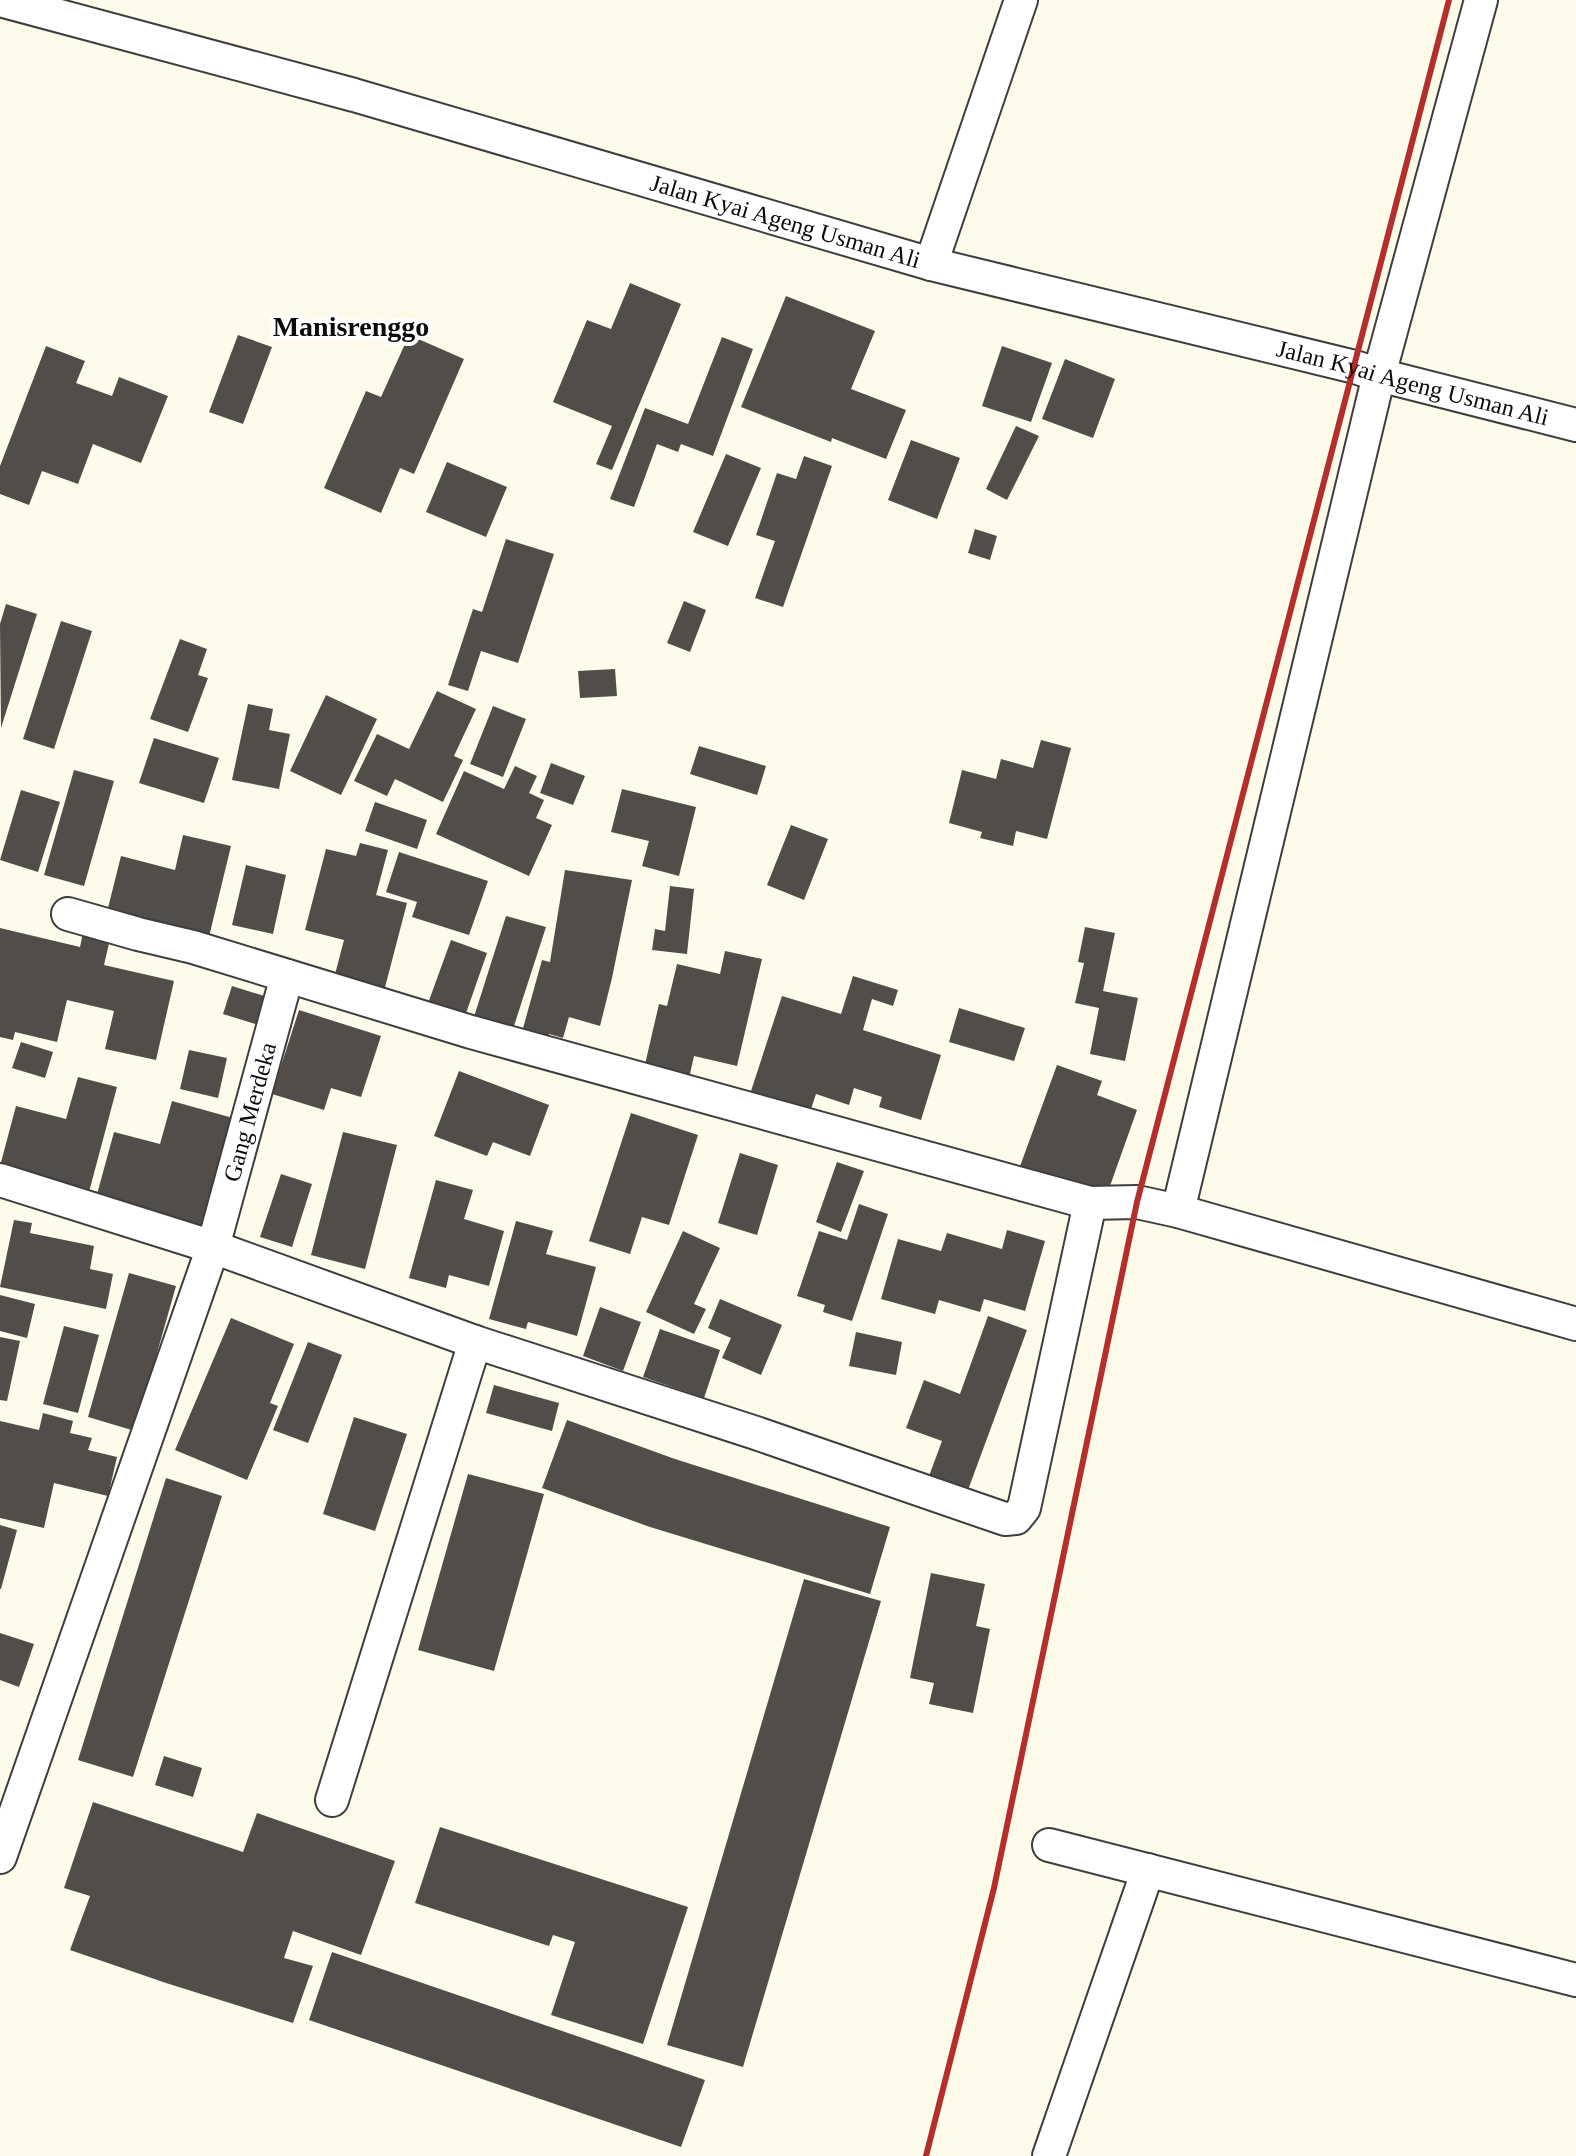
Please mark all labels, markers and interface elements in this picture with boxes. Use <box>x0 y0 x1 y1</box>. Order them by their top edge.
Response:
street label: Jalan Kyai Ageng Usman Ali <box>647 170 924 273</box>
district label: Manisrenggo <box>273 311 429 342</box>
street label: Jalan Kyai Ageng Usman Ali <box>1274 335 1552 431</box>
street label: Gang Merdeka <box>218 1039 281 1185</box>

